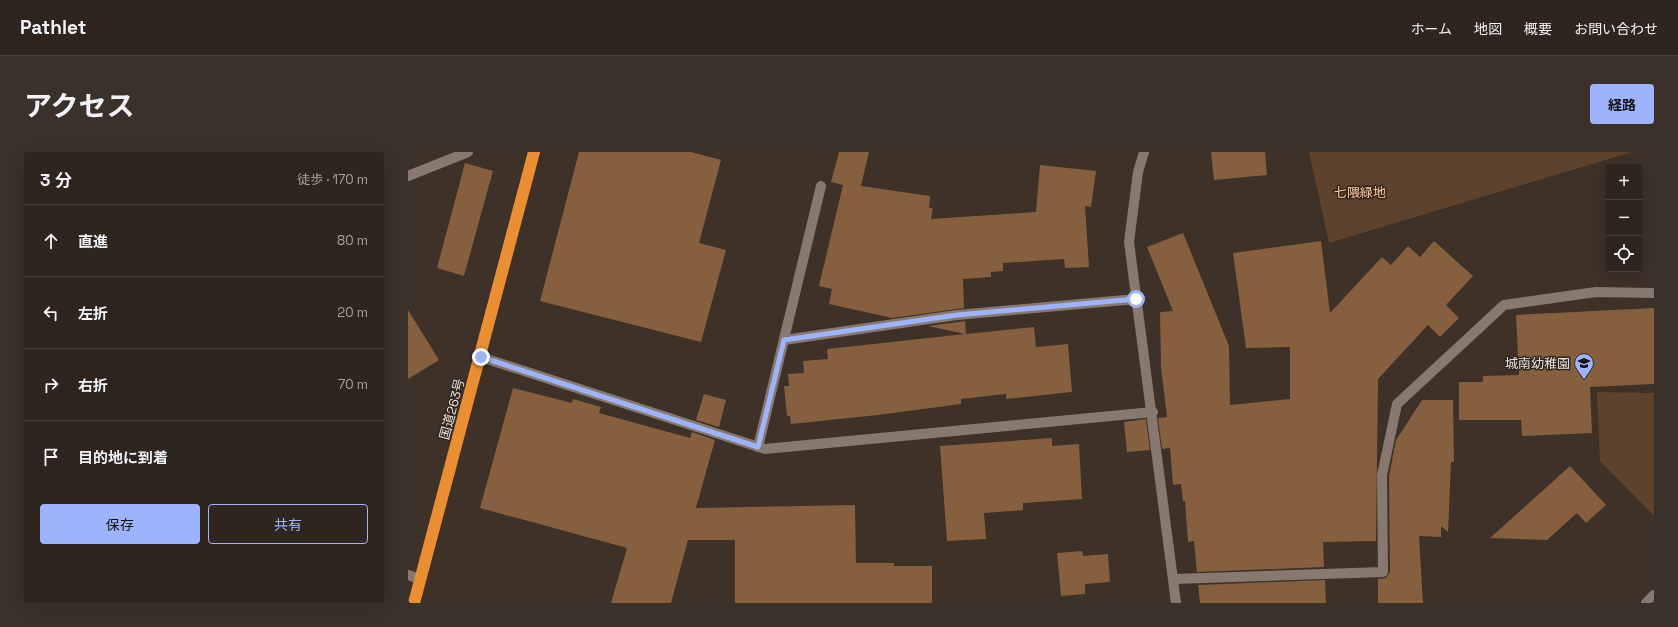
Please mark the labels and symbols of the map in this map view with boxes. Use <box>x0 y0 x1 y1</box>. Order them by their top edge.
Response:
park label: 七隈緑地 <box>1334 184 1386 201</box>
route start <box>1127 290 1145 308</box>
route end <box>472 348 490 366</box>
school or university icon: 城南幼稚園 <box>1573 352 1595 380</box>
place label: 城南幼稚園 <box>1505 355 1570 372</box>
street label: 国道263号 <box>436 377 468 441</box>

